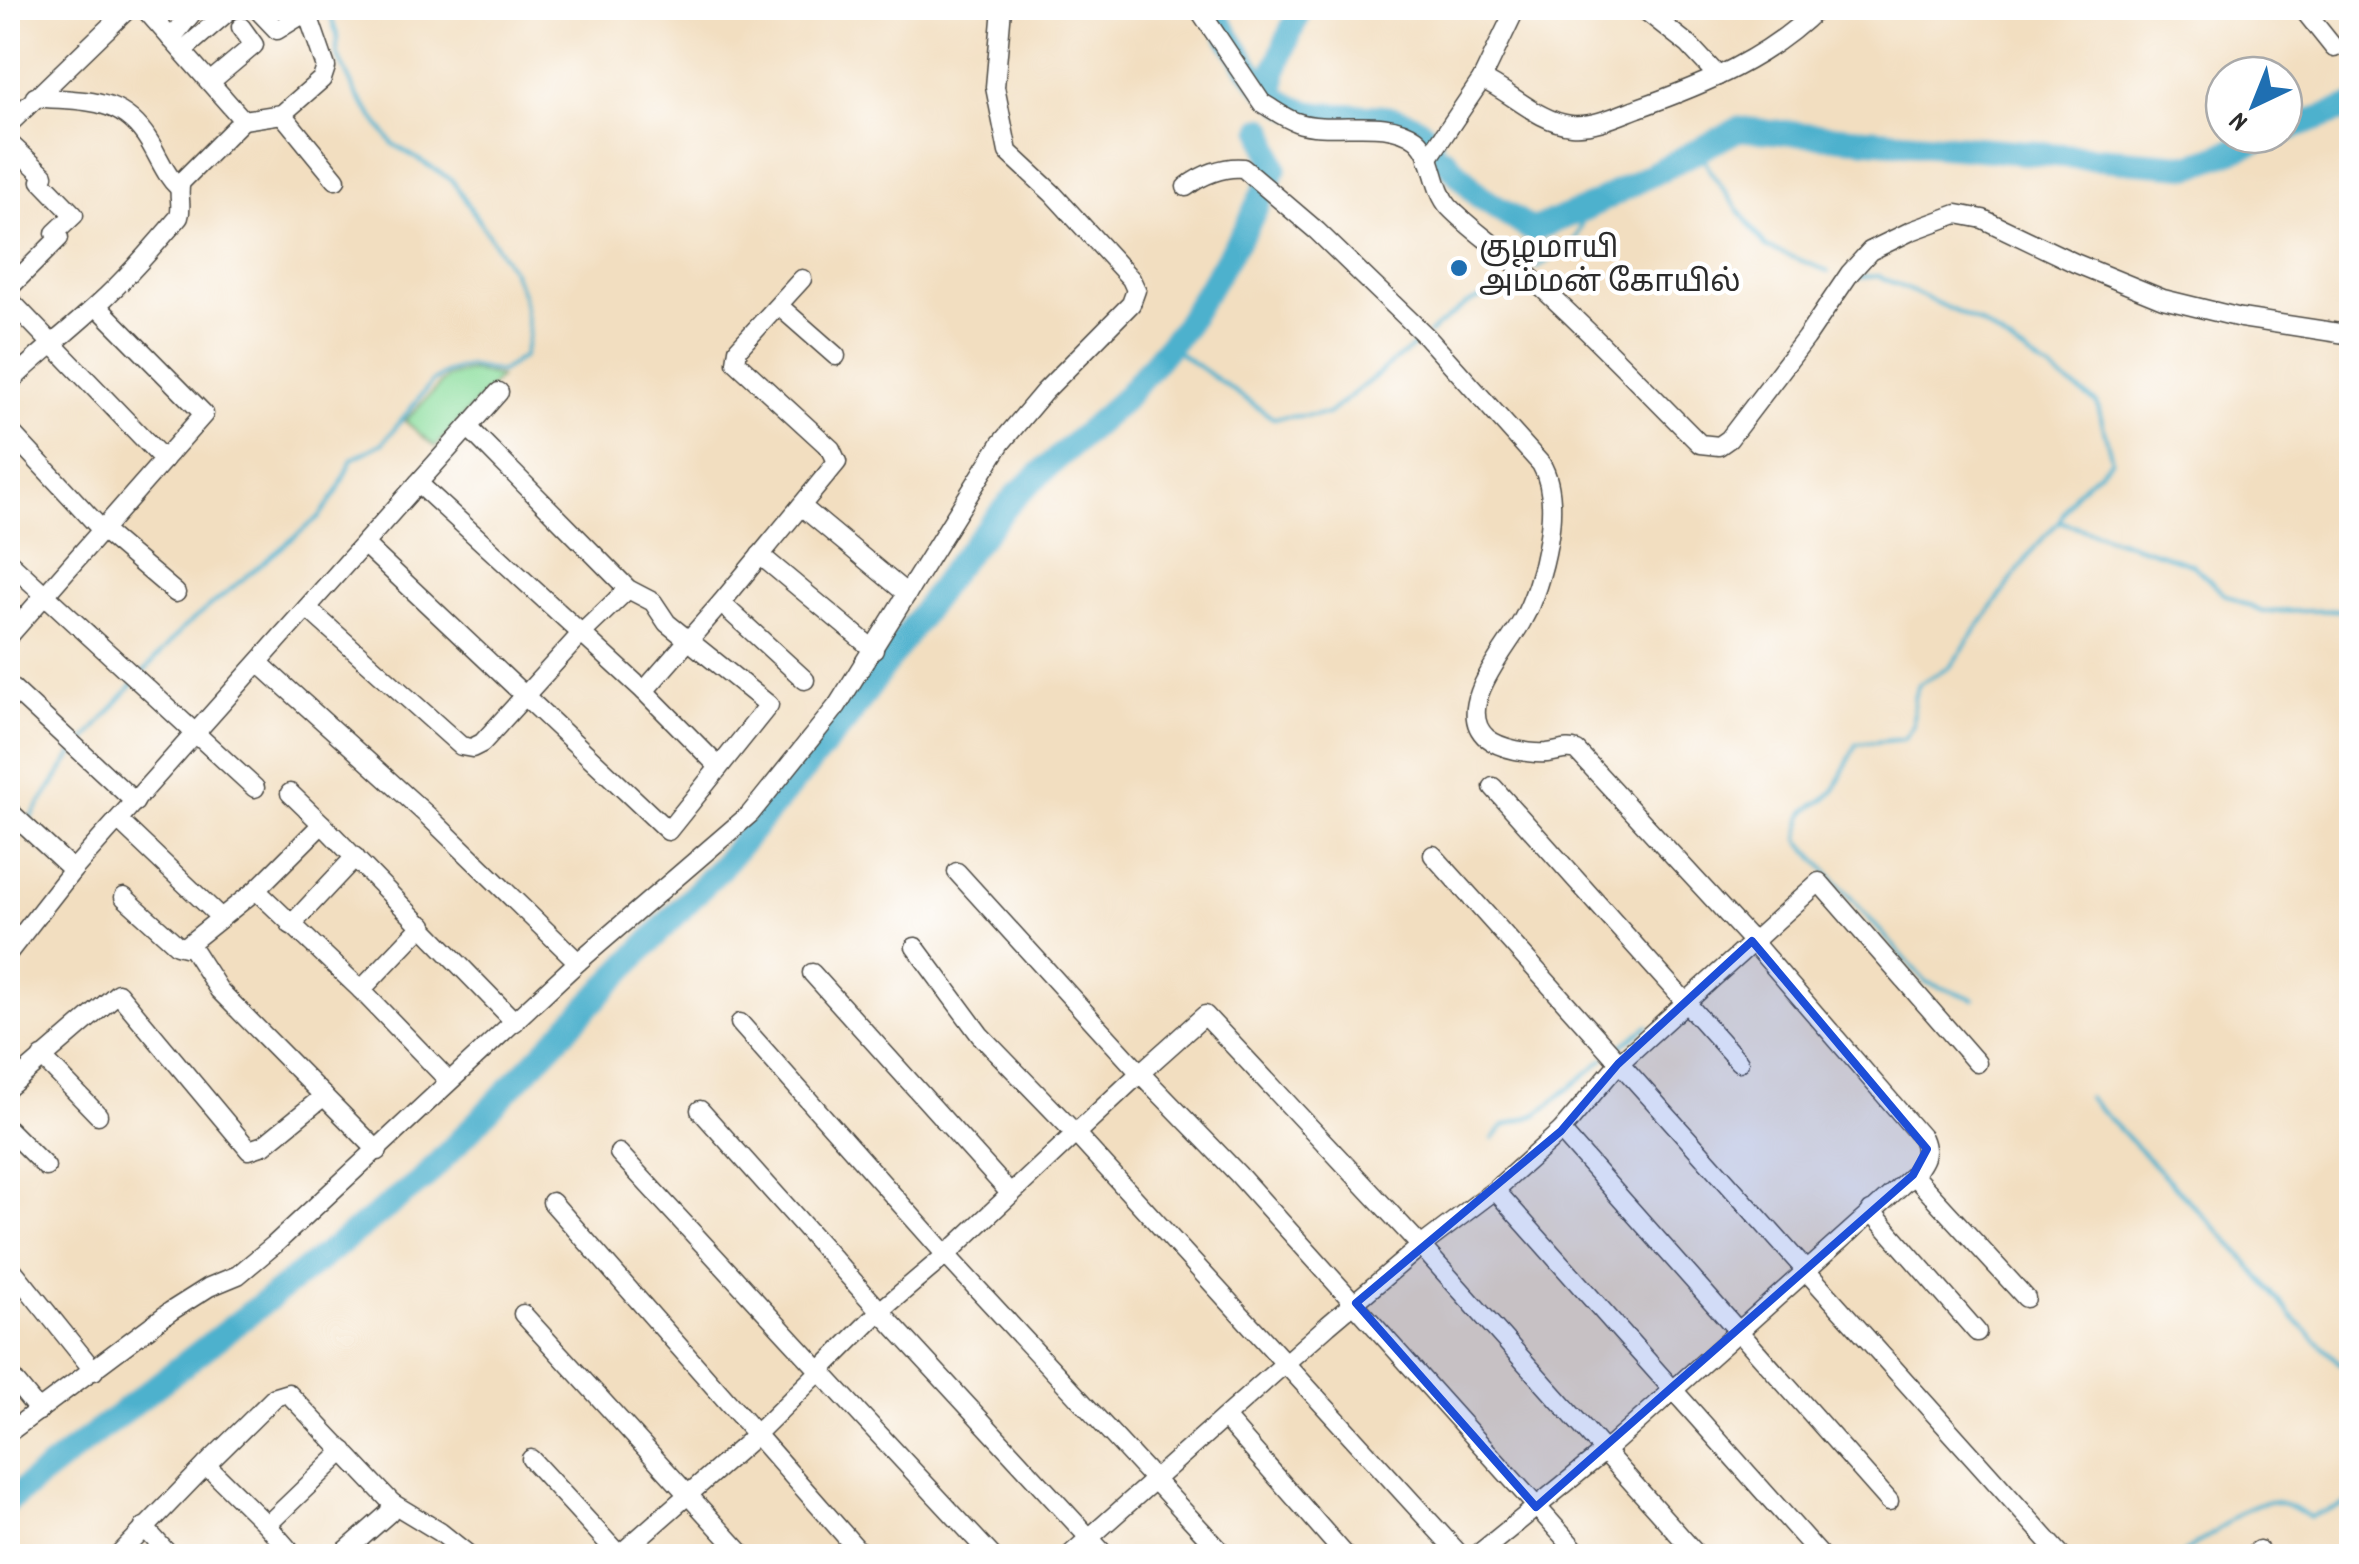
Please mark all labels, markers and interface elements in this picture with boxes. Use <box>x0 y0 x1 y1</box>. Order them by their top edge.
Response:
north arrow <box>2204 55 2304 155</box>
text: N <box>2222 100 2259 139</box>
place label: குழமாயி அம்மன் கோயில் <box>1479 230 1741 307</box>
marker: குழமாயி அம்மன் கோயில் <box>1448 257 1470 279</box>

